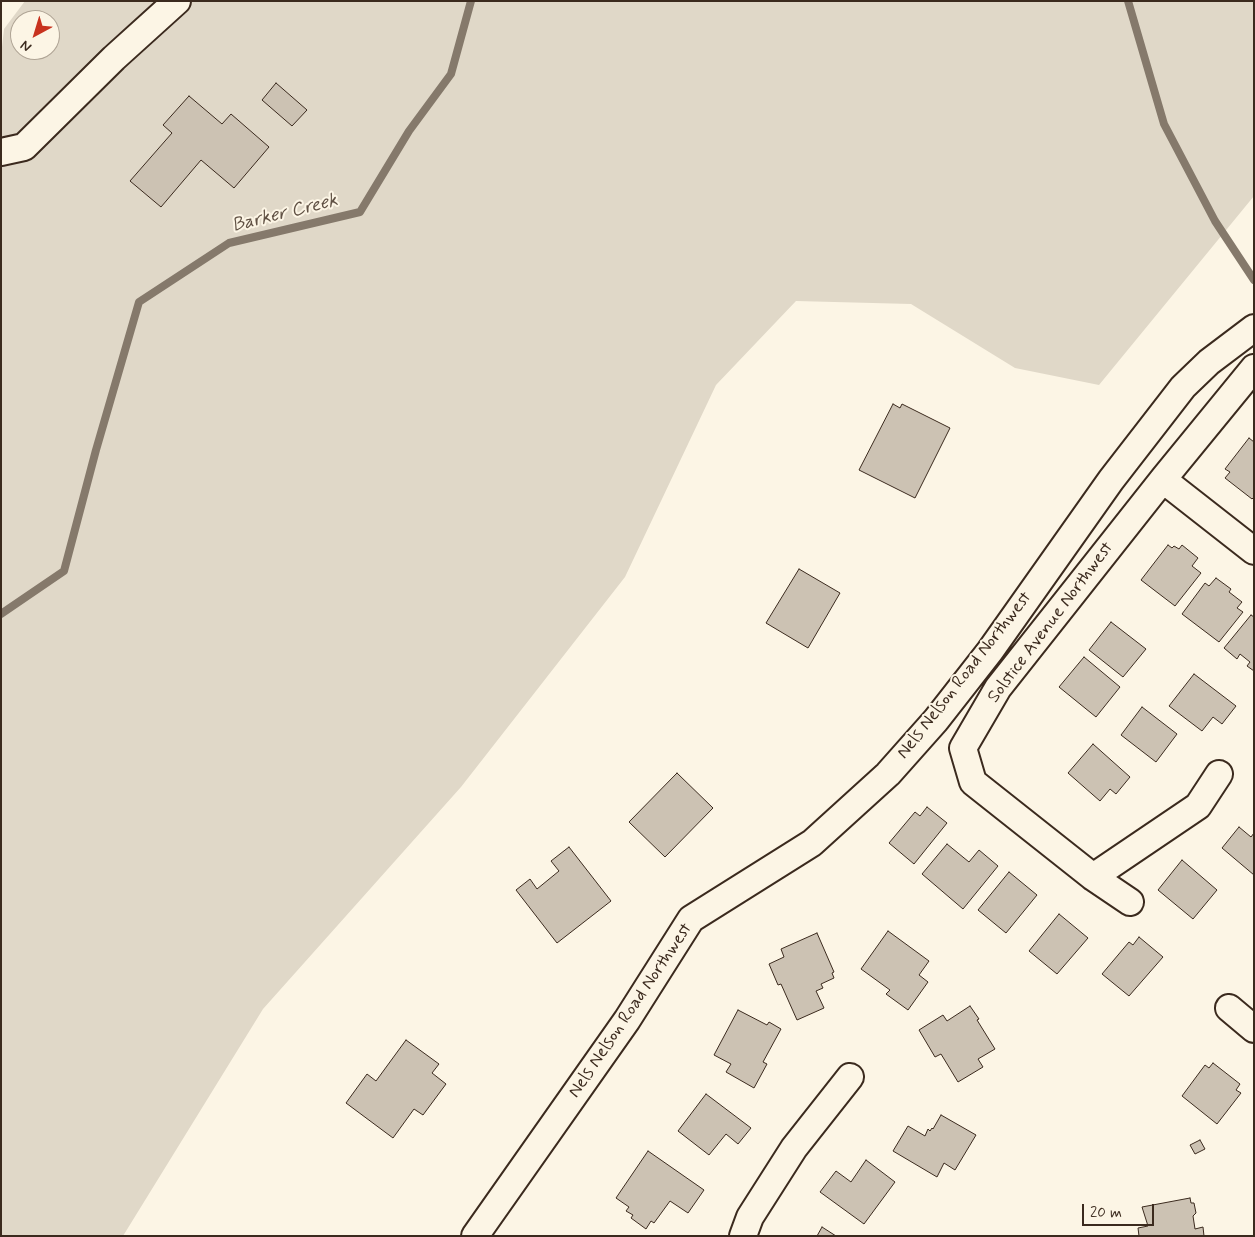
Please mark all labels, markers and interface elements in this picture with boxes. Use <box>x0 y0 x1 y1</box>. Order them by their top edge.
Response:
north arrow <box>10 10 60 60</box>
text: N <box>17 36 35 56</box>
water label: Barker Creek <box>230 190 340 238</box>
street label: Solstice Avenue Northwest <box>984 538 1118 708</box>
street label: Nels Nelson Road Northwest <box>893 588 1037 764</box>
street label: Nels Nelson Road Northwest <box>564 919 698 1103</box>
scale bar <box>1085 1194 1158 1226</box>
text: 20 m <box>1090 1203 1122 1223</box>

